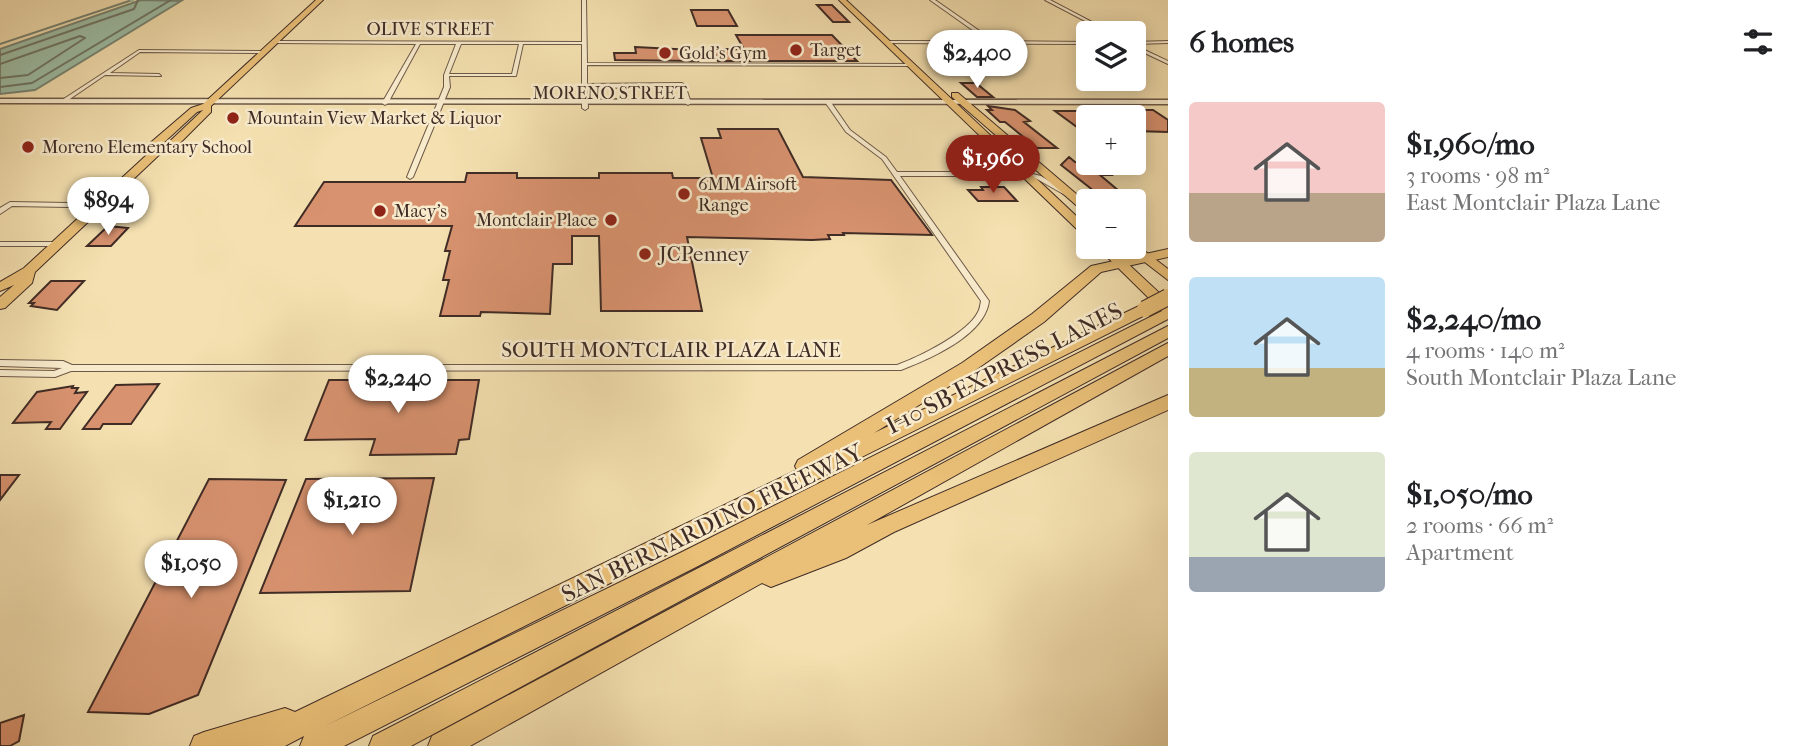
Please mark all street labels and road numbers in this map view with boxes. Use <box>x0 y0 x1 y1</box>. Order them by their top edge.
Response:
street label: OLIVE STREET <box>366 19 494 40</box>
street label: MORENO STREET <box>533 83 688 104</box>
street label: I-10 SB EXPRESS LANES <box>881 296 1127 440</box>
street label: SOUTH MONTCLAIR PLAZA LANE <box>501 338 841 362</box>
street label: SAN BERNARDINO FREEWAY <box>557 437 868 608</box>

